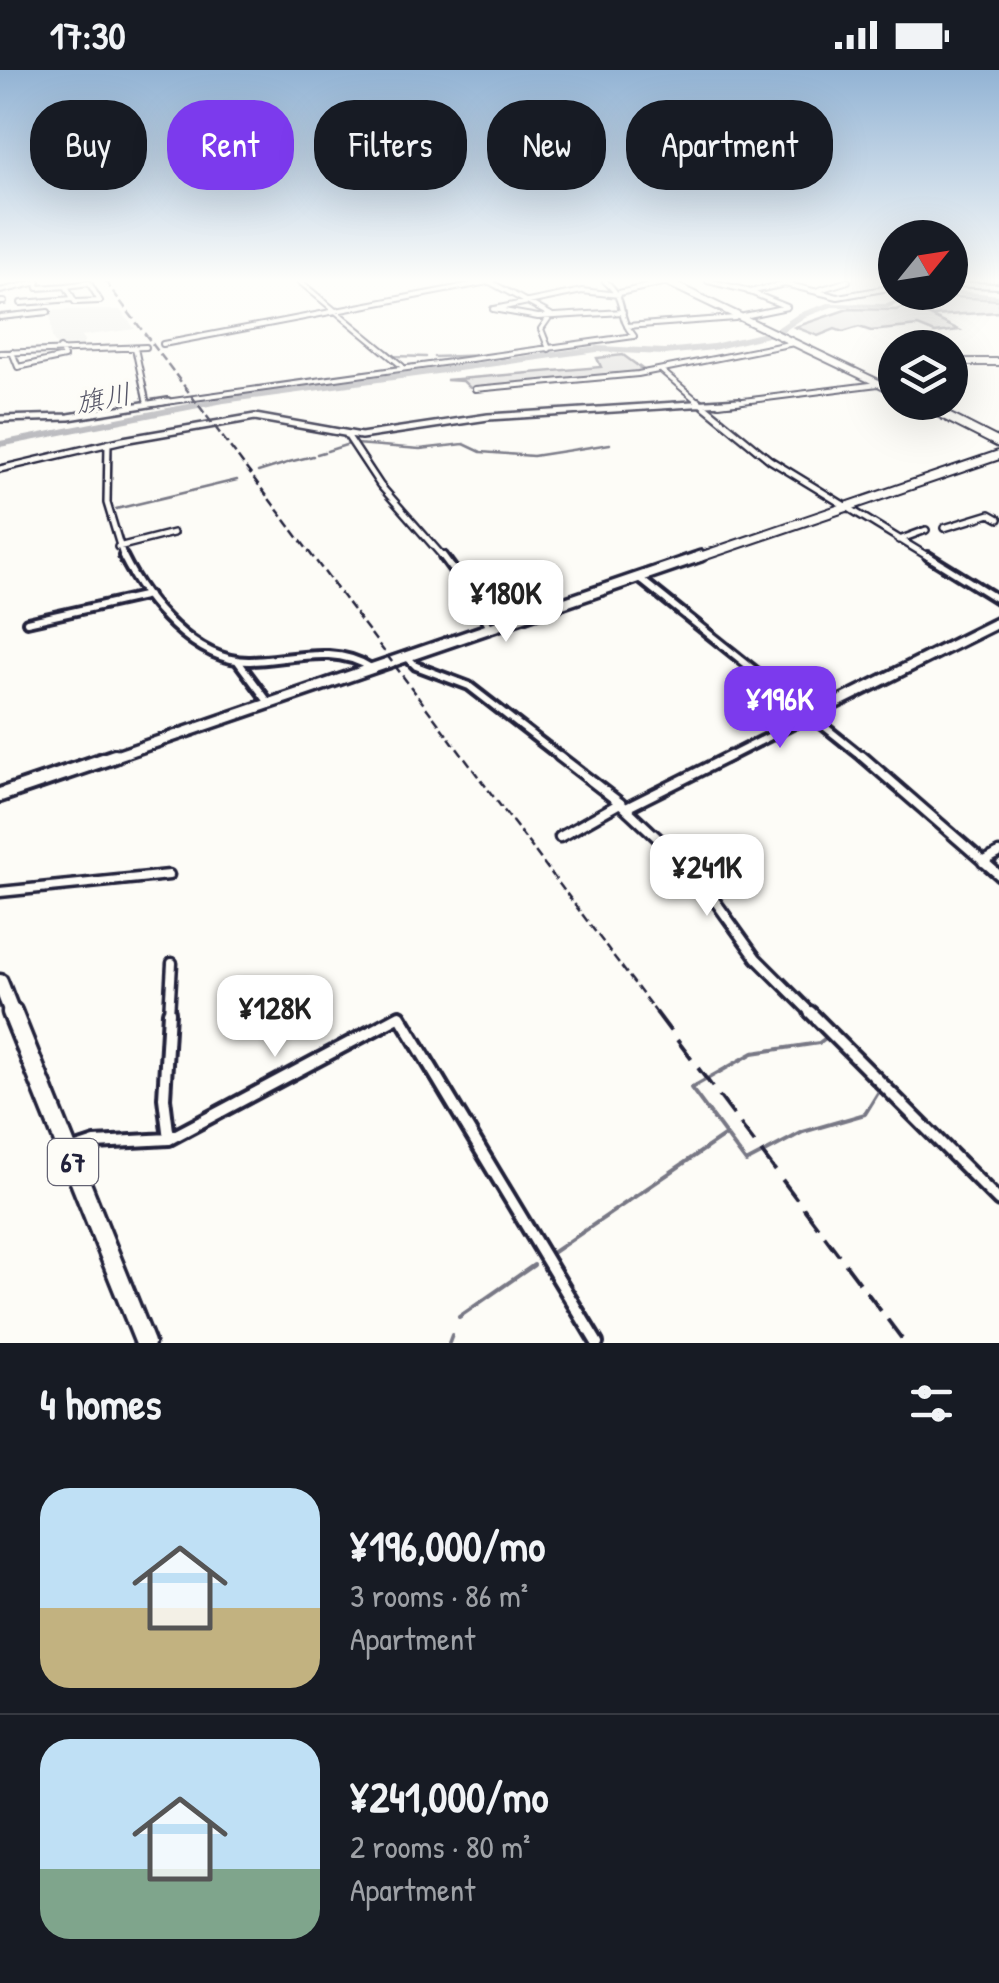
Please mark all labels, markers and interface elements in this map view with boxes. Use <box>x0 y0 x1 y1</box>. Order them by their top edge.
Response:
text: 17:30 <box>50 9 125 61</box>
chip: Buy <box>30 100 147 190</box>
chip: Rent <box>167 100 294 190</box>
chip: Filters <box>314 100 467 190</box>
chip: New <box>487 100 606 190</box>
chip: Apartment <box>626 100 833 190</box>
north arrow <box>878 220 968 310</box>
map controls <box>878 220 968 420</box>
button: layers <box>878 330 968 420</box>
water label: 旗川 <box>72 374 134 422</box>
pin: ¥180K <box>436 560 576 645</box>
text: ¥180K <box>470 571 542 614</box>
pin: ¥196K <box>710 666 850 751</box>
text: ¥196K <box>746 677 814 720</box>
pin: ¥241K <box>637 834 777 919</box>
text: ¥241K <box>672 845 742 888</box>
pin: ¥128K <box>205 975 345 1060</box>
text: ¥128K <box>239 986 311 1029</box>
road number: 67 <box>48 1139 98 1185</box>
text: 4 homes <box>40 1375 161 1432</box>
icon: filters <box>904 1376 959 1431</box>
text: ¥196,000/mo <box>350 1517 545 1574</box>
icon: home <box>120 1528 240 1648</box>
text: 3 rooms · 86 m² <box>350 1574 528 1617</box>
text: Apartment <box>350 1617 475 1660</box>
text: ¥241,000/mo <box>350 1768 548 1825</box>
icon: home <box>120 1779 240 1899</box>
text: 2 rooms · 80 m² <box>350 1825 530 1868</box>
text: Apartment <box>350 1868 475 1911</box>

